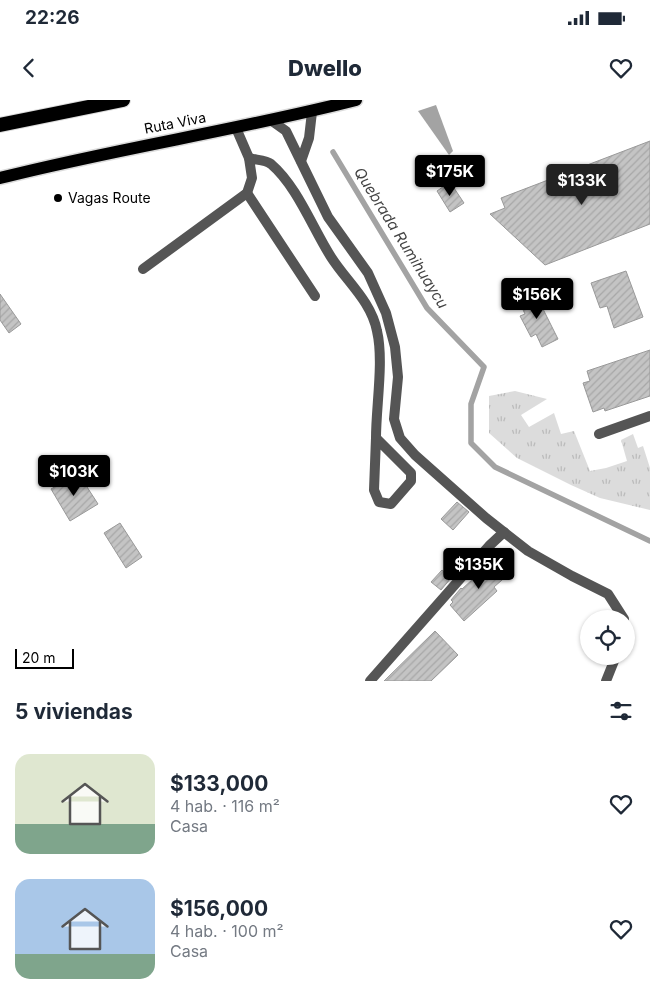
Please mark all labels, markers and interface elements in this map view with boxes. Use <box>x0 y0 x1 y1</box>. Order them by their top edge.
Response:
text: 22:26 <box>25 6 80 29</box>
icon: back <box>15 54 43 82</box>
icon: heart <box>607 54 635 82</box>
text: Dwello <box>288 55 362 81</box>
street label: Ruta Viva <box>143 108 207 137</box>
pin: $175K <box>415 154 485 197</box>
text: $175K <box>426 161 474 181</box>
water label: Quebrada Rumihuaycu <box>350 164 453 312</box>
pin: $133K <box>547 164 617 206</box>
text: $133K <box>557 170 607 190</box>
place label: Vagas Route <box>68 189 151 206</box>
marker: Vagas Route <box>52 192 64 204</box>
pin: $156K <box>502 278 572 320</box>
text: $156K <box>512 284 562 304</box>
pin: $103K <box>39 454 109 497</box>
text: $103K <box>49 461 99 481</box>
pin: $135K <box>444 548 514 590</box>
text: $135K <box>454 554 504 574</box>
map controls <box>580 610 635 665</box>
button: locate <box>580 610 635 665</box>
scale bar <box>15 646 74 669</box>
text: 20 m <box>22 649 56 666</box>
icon: filters <box>607 697 635 725</box>
text: 5 viviendas <box>15 699 133 724</box>
text: $133,000 <box>170 771 268 796</box>
icon: home <box>55 774 115 834</box>
icon: heart <box>607 790 635 818</box>
text: 4 hab. · 116 m² <box>170 796 280 816</box>
text: Casa <box>170 816 208 836</box>
text: $156,000 <box>170 896 268 921</box>
icon: home <box>55 899 115 959</box>
icon: heart <box>607 915 635 943</box>
text: 4 hab. · 100 m² <box>170 921 284 941</box>
text: Casa <box>170 941 208 961</box>

